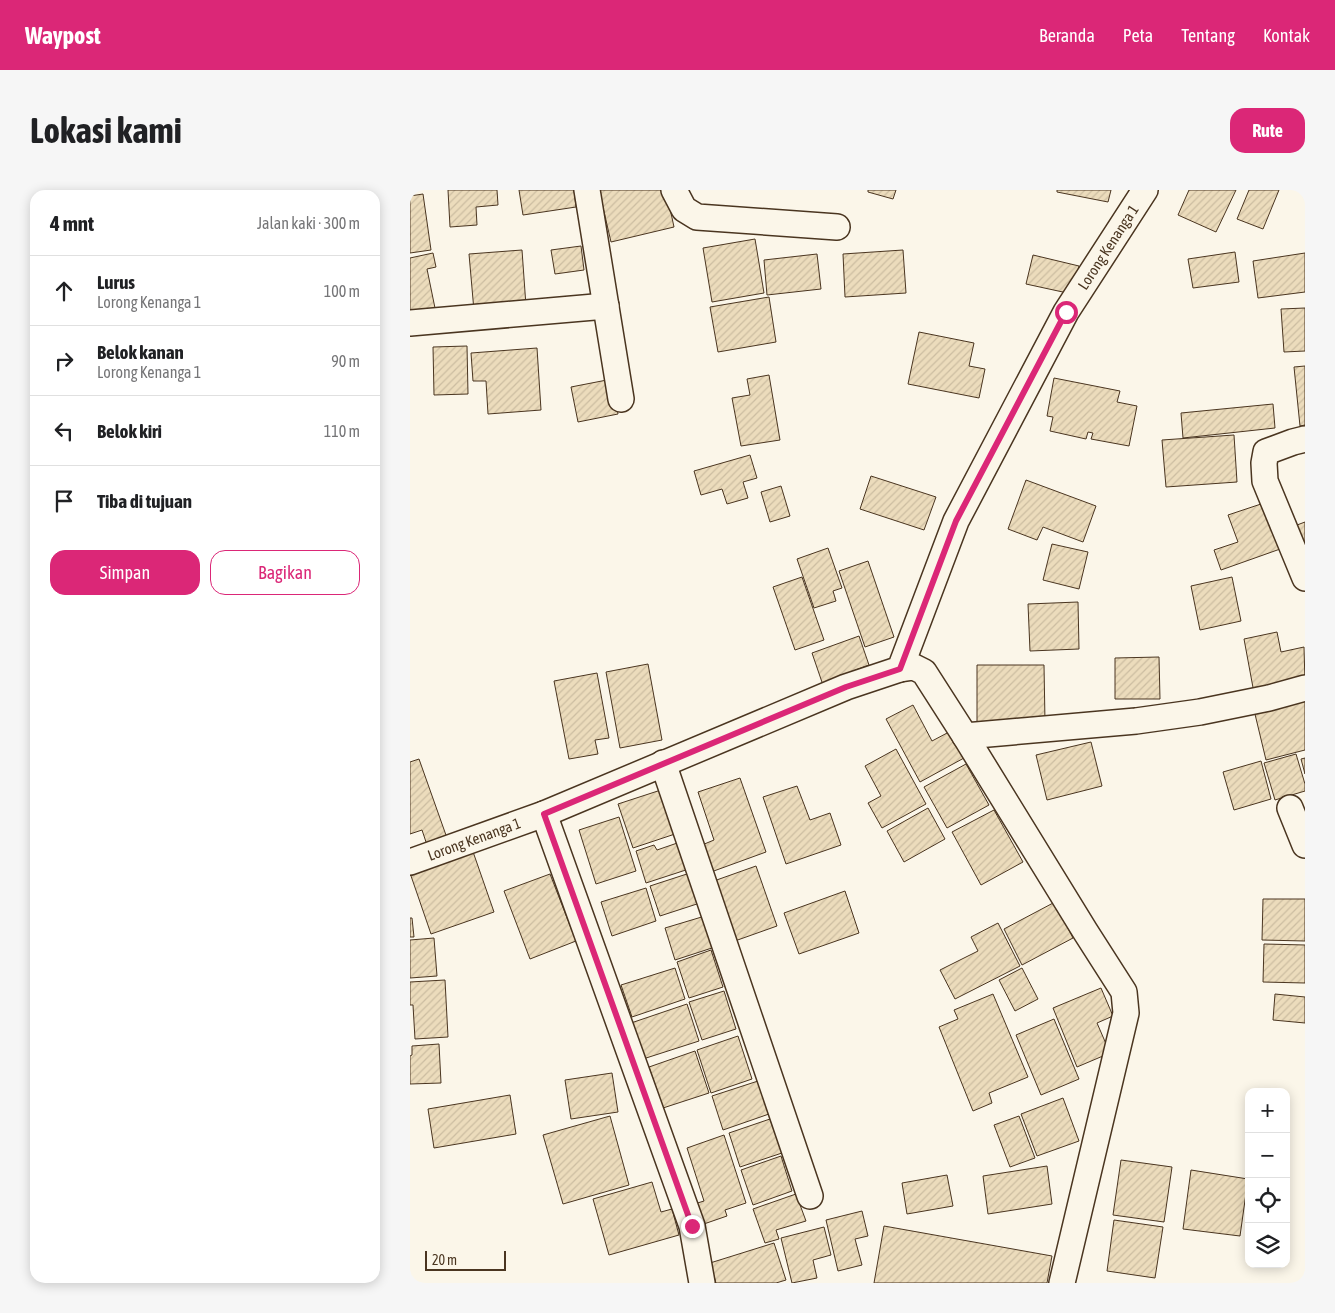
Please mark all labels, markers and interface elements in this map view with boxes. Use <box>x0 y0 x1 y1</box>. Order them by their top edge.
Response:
text: Waypost <box>25 22 101 49</box>
text: Beranda <box>1039 25 1095 46</box>
text: Peta <box>1123 25 1153 46</box>
text: Tentang <box>1181 25 1235 46</box>
text: Kontak <box>1263 25 1310 46</box>
button: Rute <box>1230 108 1305 153</box>
text: Lokasi kami <box>30 110 182 150</box>
street label: Lorong Kenanga 1 <box>1074 201 1142 293</box>
text: 4 mnt <box>50 211 94 235</box>
text: Jalan kaki · 300 m <box>257 214 360 232</box>
text: Lurus <box>97 271 135 293</box>
icon: ahead <box>50 277 78 305</box>
text: 100 m <box>324 282 360 300</box>
text: Lorong Kenanga 1 <box>97 293 201 311</box>
route start <box>1055 301 1078 324</box>
text: Belok kanan <box>97 341 184 363</box>
icon: right <box>50 347 78 375</box>
text: 90 m <box>331 352 360 370</box>
text: Lorong Kenanga 1 <box>97 363 201 381</box>
icon: left <box>50 417 78 445</box>
text: Belok kiri <box>97 420 162 442</box>
text: 110 m <box>324 422 360 440</box>
icon: arrive <box>50 487 78 515</box>
text: Tiba di tujuan <box>97 490 192 512</box>
button: Simpan <box>50 550 200 595</box>
button: Bagikan <box>210 550 360 595</box>
street label: Lorong Kenanga 1 <box>425 814 523 864</box>
map controls <box>1245 1088 1290 1268</box>
button: + <box>1245 1088 1290 1133</box>
button: − <box>1245 1133 1290 1178</box>
button: locate <box>1245 1178 1290 1223</box>
route end <box>681 1215 704 1238</box>
button: layers <box>1245 1223 1290 1268</box>
scale bar <box>425 1248 506 1271</box>
text: 20 m <box>432 1252 457 1268</box>

